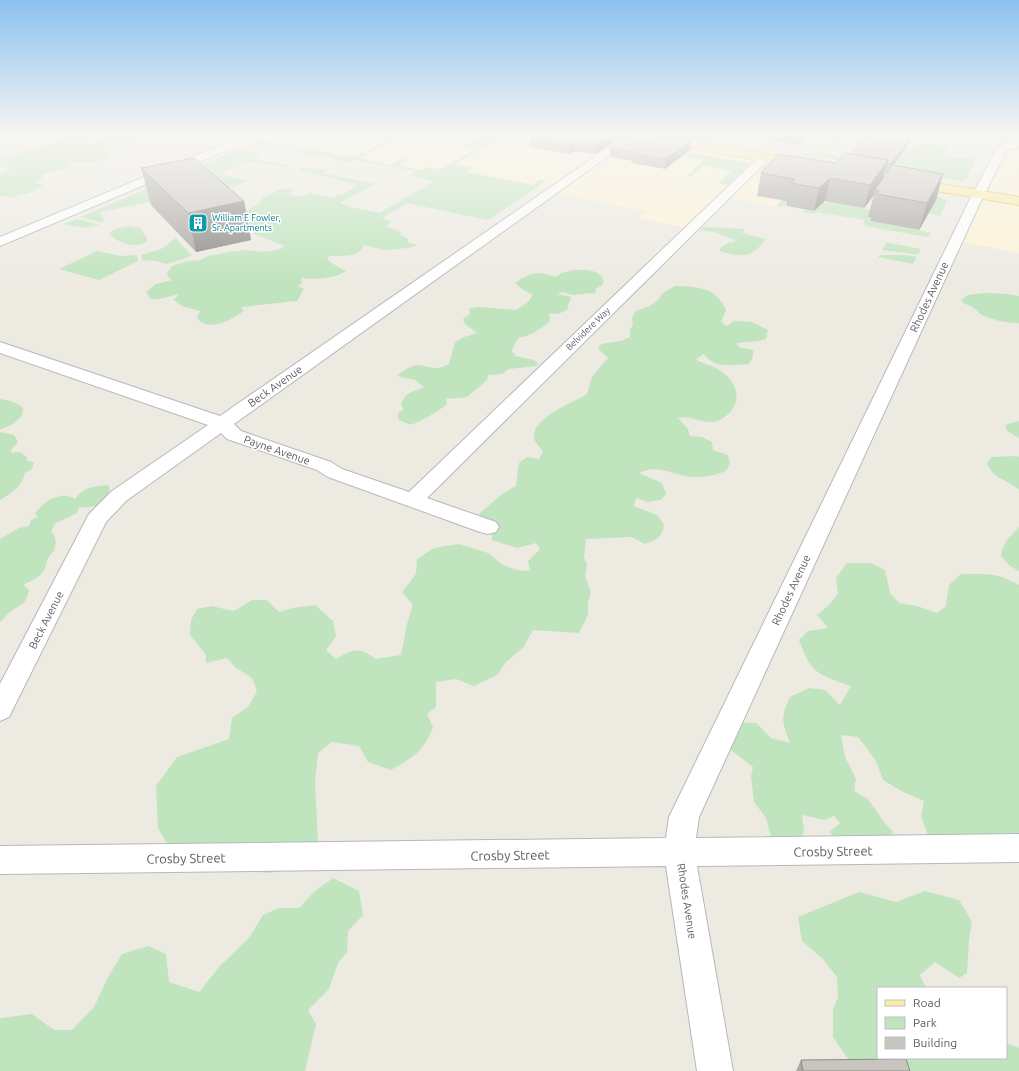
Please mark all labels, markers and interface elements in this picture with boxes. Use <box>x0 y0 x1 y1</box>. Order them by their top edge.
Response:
building icon: William E Fowler, Sr. Apartments <box>187 212 209 234</box>
place label: William E Fowler, Sr. Apartments <box>212 213 281 233</box>
street label: Rhodes Avenue <box>907 260 951 334</box>
street label: Belvidere Way <box>564 305 613 353</box>
street label: Beck Avenue <box>246 363 304 409</box>
street label: Payne Avenue <box>242 433 312 467</box>
street label: Rhodes Avenue <box>769 553 813 627</box>
street label: Beck Avenue <box>26 589 66 651</box>
street label: Crosby Street <box>793 843 873 859</box>
street label: Crosby Street <box>470 847 550 863</box>
street label: Crosby Street <box>146 850 226 866</box>
street label: Rhodes Avenue <box>675 862 699 940</box>
legend <box>877 987 1007 1059</box>
text: Road <box>913 996 941 1009</box>
text: Park <box>913 1016 937 1029</box>
text: Building <box>913 1036 957 1049</box>

